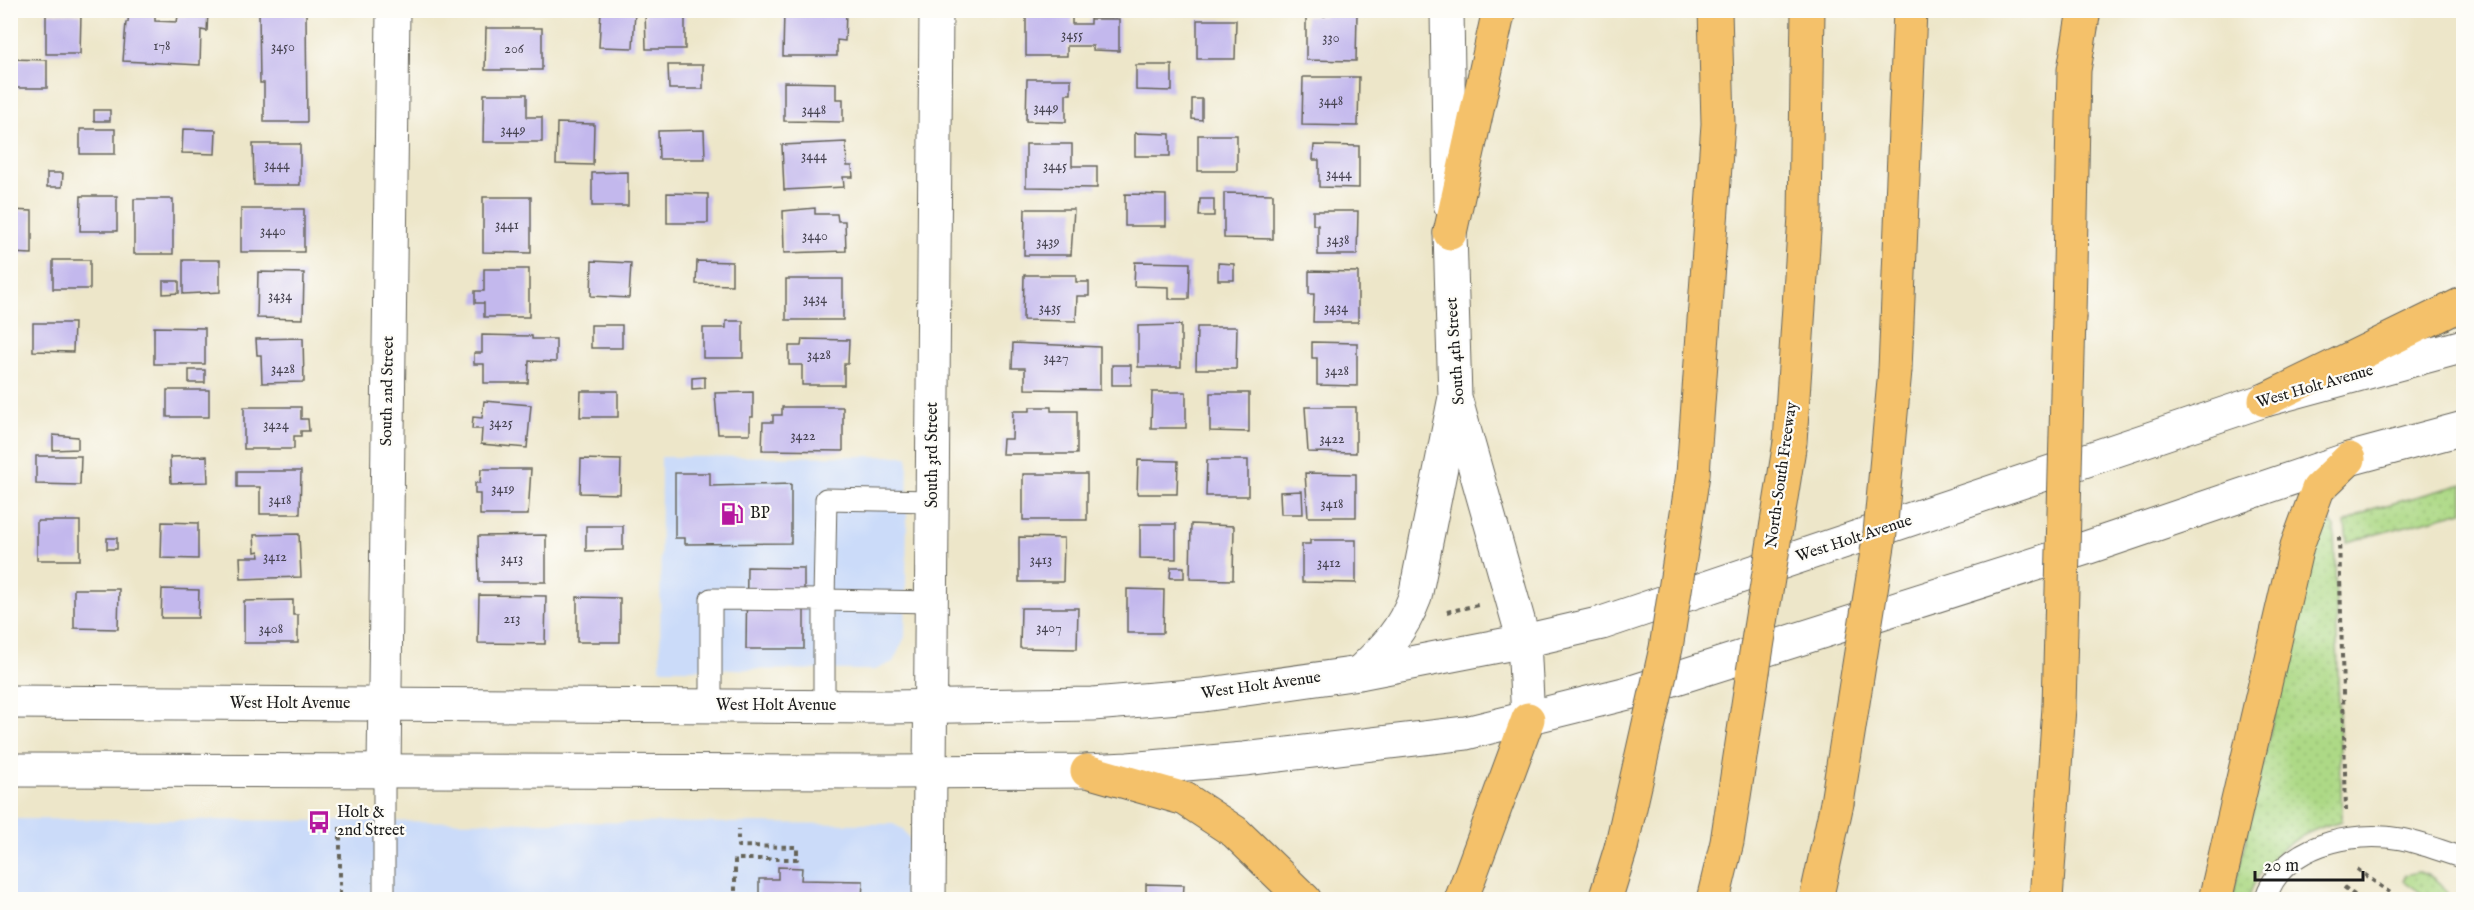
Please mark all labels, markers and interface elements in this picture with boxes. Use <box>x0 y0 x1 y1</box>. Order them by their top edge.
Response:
house number: 3455 <box>1061 26 1083 44</box>
house number: 330 <box>1322 29 1340 47</box>
house number: 178 <box>153 37 171 55</box>
house number: 3450 <box>271 38 295 56</box>
house number: 206 <box>504 40 525 58</box>
house number: 3448 <box>1319 92 1343 110</box>
house number: 3449 <box>1033 99 1059 117</box>
house number: 3448 <box>802 101 826 119</box>
house number: 3449 <box>500 121 526 139</box>
house number: 3444 <box>801 147 827 165</box>
house number: 3444 <box>264 156 290 174</box>
house number: 3445 <box>1043 157 1067 175</box>
house number: 3444 <box>1326 165 1352 183</box>
house number: 3441 <box>495 216 519 234</box>
house number: 3440 <box>260 222 286 240</box>
house number: 3440 <box>802 227 828 245</box>
house number: 3438 <box>1327 231 1349 249</box>
house number: 3439 <box>1036 233 1060 251</box>
house number: 3434 <box>268 287 292 305</box>
house number: 3434 <box>803 290 827 308</box>
street label: South 4th Street <box>1442 296 1470 405</box>
house number: 3435 <box>1039 299 1061 317</box>
house number: 3434 <box>1324 299 1348 317</box>
street label: South 2nd Street <box>377 335 399 446</box>
house number: 3428 <box>807 346 831 364</box>
house number: 3427 <box>1043 349 1069 367</box>
house number: 3428 <box>271 360 295 378</box>
street label: West Holt Avenue <box>2254 361 2376 413</box>
house number: 3428 <box>1325 362 1349 380</box>
street label: North-South Freeway <box>1762 400 1802 549</box>
street label: South 3rd Street <box>923 401 943 508</box>
house number: 3425 <box>489 414 513 432</box>
house number: 3424 <box>263 416 289 434</box>
house number: 3422 <box>790 427 816 445</box>
house number: 3422 <box>1319 430 1345 448</box>
house number: 3419 <box>491 480 515 498</box>
house number: 3418 <box>269 491 291 509</box>
house number: 3418 <box>1321 495 1343 513</box>
fuel station icon: BP <box>719 501 745 527</box>
place label: BP <box>750 504 770 524</box>
street label: West Holt Avenue <box>1794 511 1914 567</box>
house number: 3412 <box>263 548 287 566</box>
house number: 3413 <box>501 550 523 568</box>
house number: 3413 <box>1030 551 1052 569</box>
house number: 3412 <box>1317 554 1341 572</box>
house number: 213 <box>503 610 521 628</box>
house number: 3407 <box>1036 619 1062 637</box>
house number: 3408 <box>259 620 283 638</box>
street label: West Holt Avenue <box>1200 668 1322 704</box>
street label: West Holt Avenue <box>230 694 350 714</box>
street label: West Holt Avenue <box>716 696 836 716</box>
place label: Holt & 2nd Street <box>337 803 405 841</box>
bus stop icon: Holt & 2nd Street <box>306 809 332 835</box>
scale bar <box>2255 844 2363 882</box>
text: 20 m <box>2264 855 2299 878</box>

